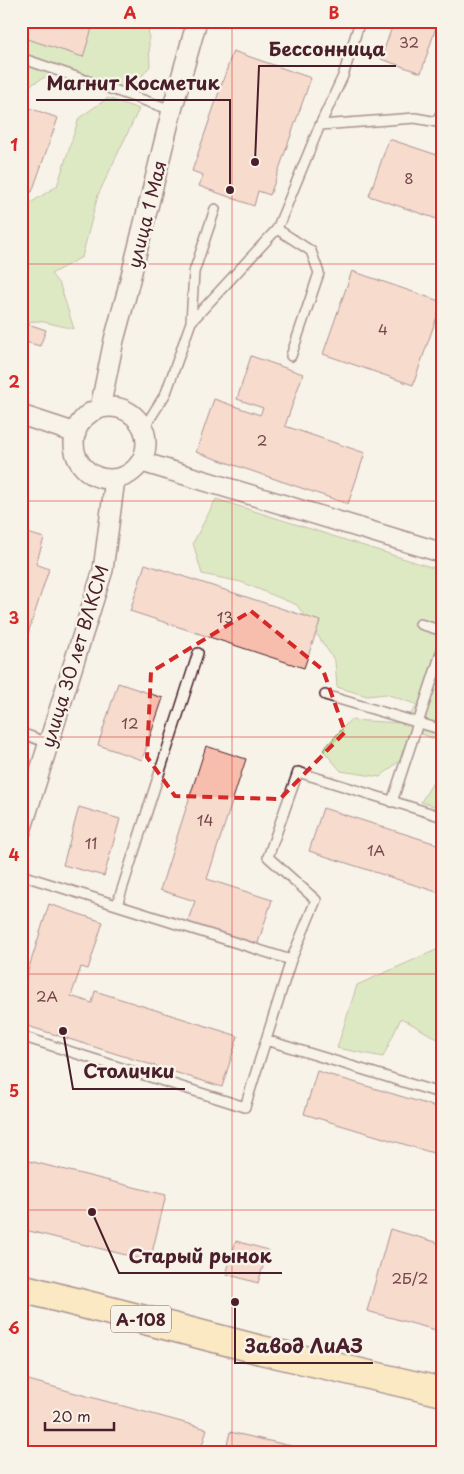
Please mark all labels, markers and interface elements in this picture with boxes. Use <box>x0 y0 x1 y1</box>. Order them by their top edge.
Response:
text: A <box>124 0 137 24</box>
text: B <box>329 0 340 24</box>
house number: 32 <box>399 30 419 53</box>
callout: Бессонница <box>259 32 396 66</box>
text: Бессонница <box>268 34 386 62</box>
callout: Магнит Косметик <box>36 66 230 100</box>
text: Магнит Косметик <box>46 68 220 96</box>
text: 1 <box>10 132 18 156</box>
street label: улица 1 Мая <box>120 157 172 271</box>
house number: 8 <box>404 166 414 189</box>
house number: 4 <box>378 317 388 340</box>
text: 2 <box>8 369 20 393</box>
house number: 2 <box>257 428 267 451</box>
street label: улица 30 лет ВЛКСМ <box>33 561 115 751</box>
text: 3 <box>9 605 19 629</box>
house number: 13 <box>217 605 233 628</box>
house number: 12 <box>121 711 139 734</box>
house number: 14 <box>197 808 213 831</box>
house number: 11 <box>85 831 97 854</box>
house number: 1А <box>367 838 385 861</box>
text: 4 <box>9 842 20 866</box>
house number: 2А <box>36 984 58 1007</box>
callout: Столички <box>73 1055 185 1089</box>
text: Столички <box>83 1056 175 1084</box>
text: 5 <box>9 1078 19 1102</box>
callout: Старый рынок <box>119 1239 282 1273</box>
text: Старый рынок <box>128 1241 272 1269</box>
house number: 2Б/2 <box>391 1266 429 1289</box>
road number: А-108 <box>111 1306 171 1332</box>
text: 6 <box>8 1315 20 1339</box>
callout: Завод ЛиАЗ <box>235 1329 373 1363</box>
text: Завод ЛиАЗ <box>244 1331 363 1359</box>
scale bar <box>45 1399 114 1431</box>
text: 20 m <box>52 1404 91 1427</box>

